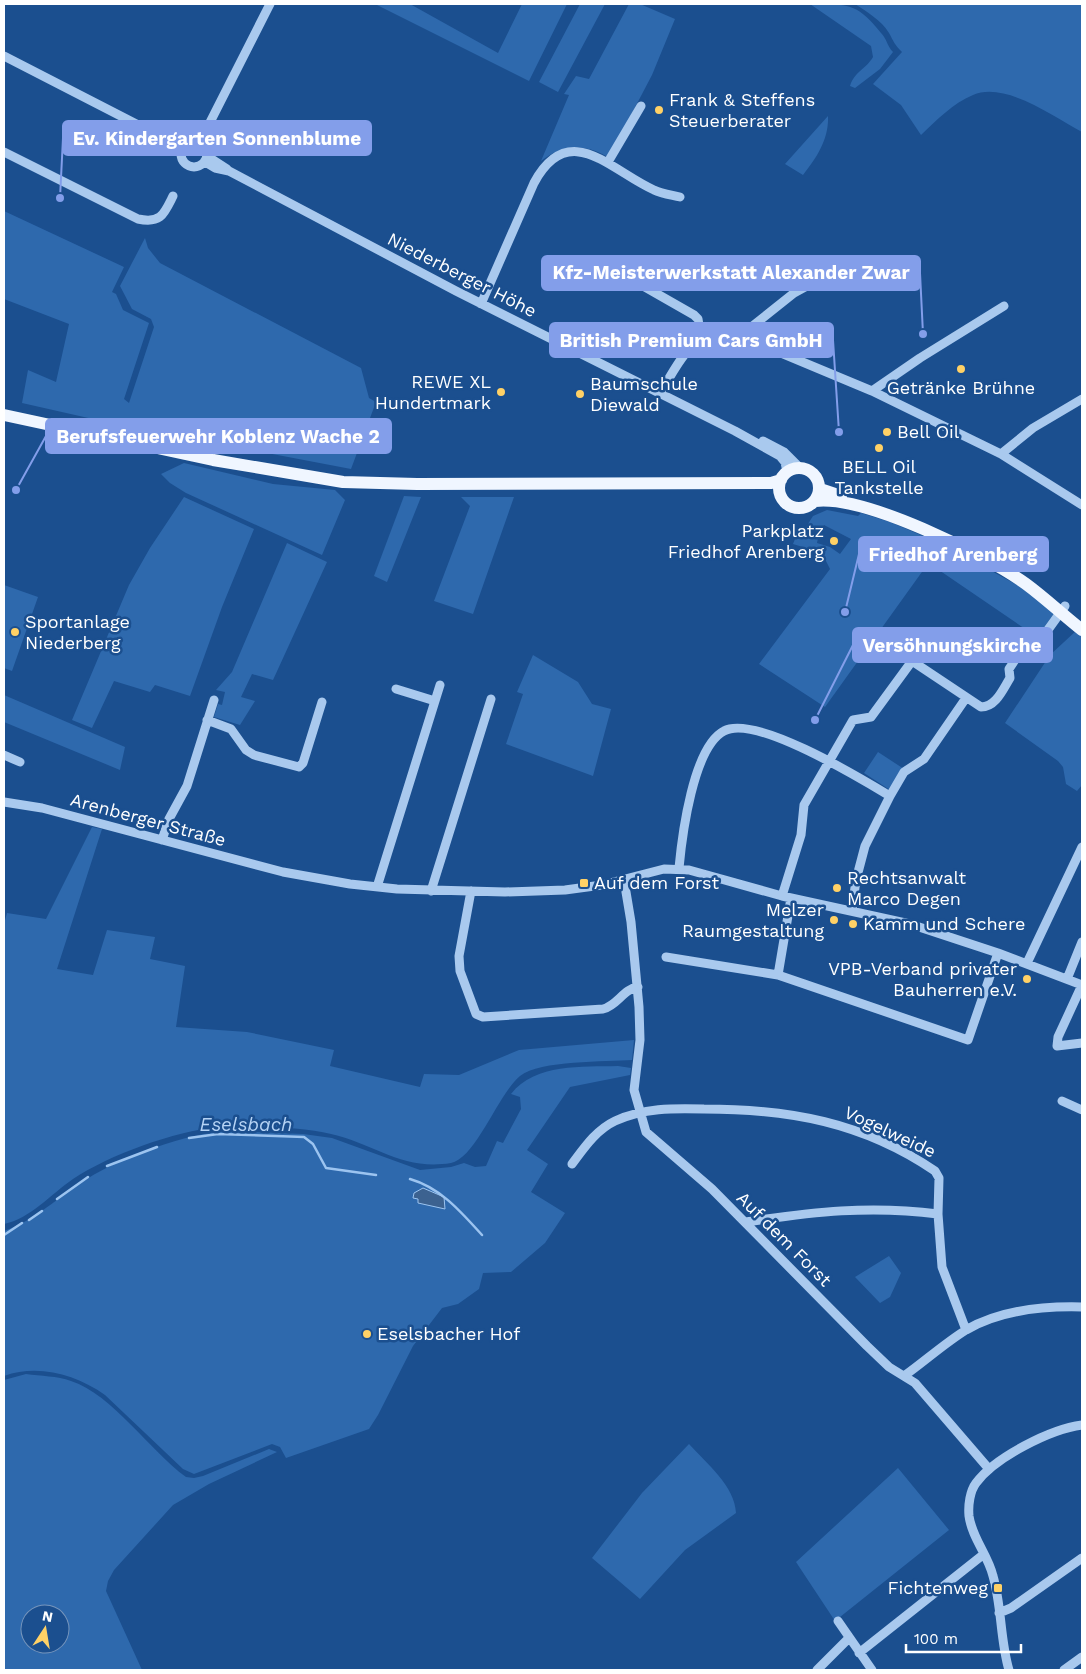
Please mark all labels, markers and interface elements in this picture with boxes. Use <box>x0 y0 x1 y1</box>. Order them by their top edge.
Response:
place label: Frank & Steffens Steuerberater <box>669 89 815 131</box>
marker: Frank & Steffens Steuerberater <box>653 104 665 116</box>
callout: Ev. Kindergarten Sonnenblume <box>63 121 371 155</box>
text: Ev. Kindergarten Sonnenblume <box>73 127 361 150</box>
street label: Niederberger Höhe <box>384 228 540 321</box>
callout: Kfz-Meisterwerkstatt Alexander Zwar <box>542 256 920 290</box>
text: Kfz-Meisterwerkstatt Alexander Zwar <box>552 261 910 284</box>
callout: British Premium Cars GmbH <box>550 323 833 357</box>
text: British Premium Cars GmbH <box>559 329 823 352</box>
marker: Getränke Brühne <box>955 363 967 375</box>
place label: REWE XL Hundertmark <box>375 371 491 413</box>
place label: Baumschule Diewald <box>590 373 698 415</box>
place label: Getränke Brühne <box>887 377 1035 398</box>
marker: REWE XL Hundertmark <box>495 386 507 398</box>
marker: Baumschule Diewald <box>574 388 586 400</box>
callout: Berufsfeuerwehr Koblenz Wache 2 <box>46 419 391 453</box>
place label: Bell Oil <box>897 421 960 442</box>
text: Berufsfeuerwehr Koblenz Wache 2 <box>56 425 380 448</box>
marker: Bell Oil <box>881 426 893 438</box>
marker: BELL Oil Tankstelle <box>873 442 885 454</box>
place label: BELL Oil Tankstelle <box>834 456 924 498</box>
place label: Parkplatz Friedhof Arenberg <box>668 520 824 562</box>
marker: Parkplatz Friedhof Arenberg <box>828 535 840 547</box>
callout: Friedhof Arenberg <box>859 537 1048 571</box>
text: Friedhof Arenberg <box>869 543 1038 566</box>
place label: Sportanlage Niederberg <box>25 611 130 653</box>
marker: Sportanlage Niederberg <box>9 626 21 638</box>
callout: Versöhnungskirche <box>853 628 1052 662</box>
text: Versöhnungskirche <box>862 634 1042 657</box>
street label: Arenberger Straße <box>68 789 228 850</box>
place label: Rechtsanwalt Marco Degen <box>847 867 967 909</box>
place label: Auf dem Forst <box>594 872 720 893</box>
marker: Auf dem Forst <box>578 877 590 889</box>
marker: Rechtsanwalt Marco Degen <box>831 882 843 894</box>
place label: Melzer Raumgestaltung <box>682 899 824 941</box>
place label: Kamm und Schere <box>863 913 1025 934</box>
marker: Melzer Raumgestaltung <box>828 914 840 926</box>
marker: Kamm und Schere <box>847 918 859 930</box>
place label: VPB-Verband privater Bauherren e.V. <box>828 958 1017 1000</box>
marker: VPB-Verband privater Bauherren e.V. <box>1021 973 1033 985</box>
street label: Vogelweide <box>841 1101 939 1162</box>
water label: Eselsbach <box>200 1113 292 1136</box>
street label: Auf dem Forst <box>733 1187 836 1291</box>
place label: Eselsbacher Hof <box>377 1323 520 1344</box>
marker: Eselsbacher Hof <box>361 1328 373 1340</box>
place label: Fichtenweg <box>887 1577 988 1598</box>
marker: Fichtenweg <box>992 1582 1004 1594</box>
north arrow <box>20 1604 70 1654</box>
text: N <box>41 1607 54 1625</box>
scale bar <box>906 1622 1021 1654</box>
text: 100 m <box>914 1630 958 1648</box>

